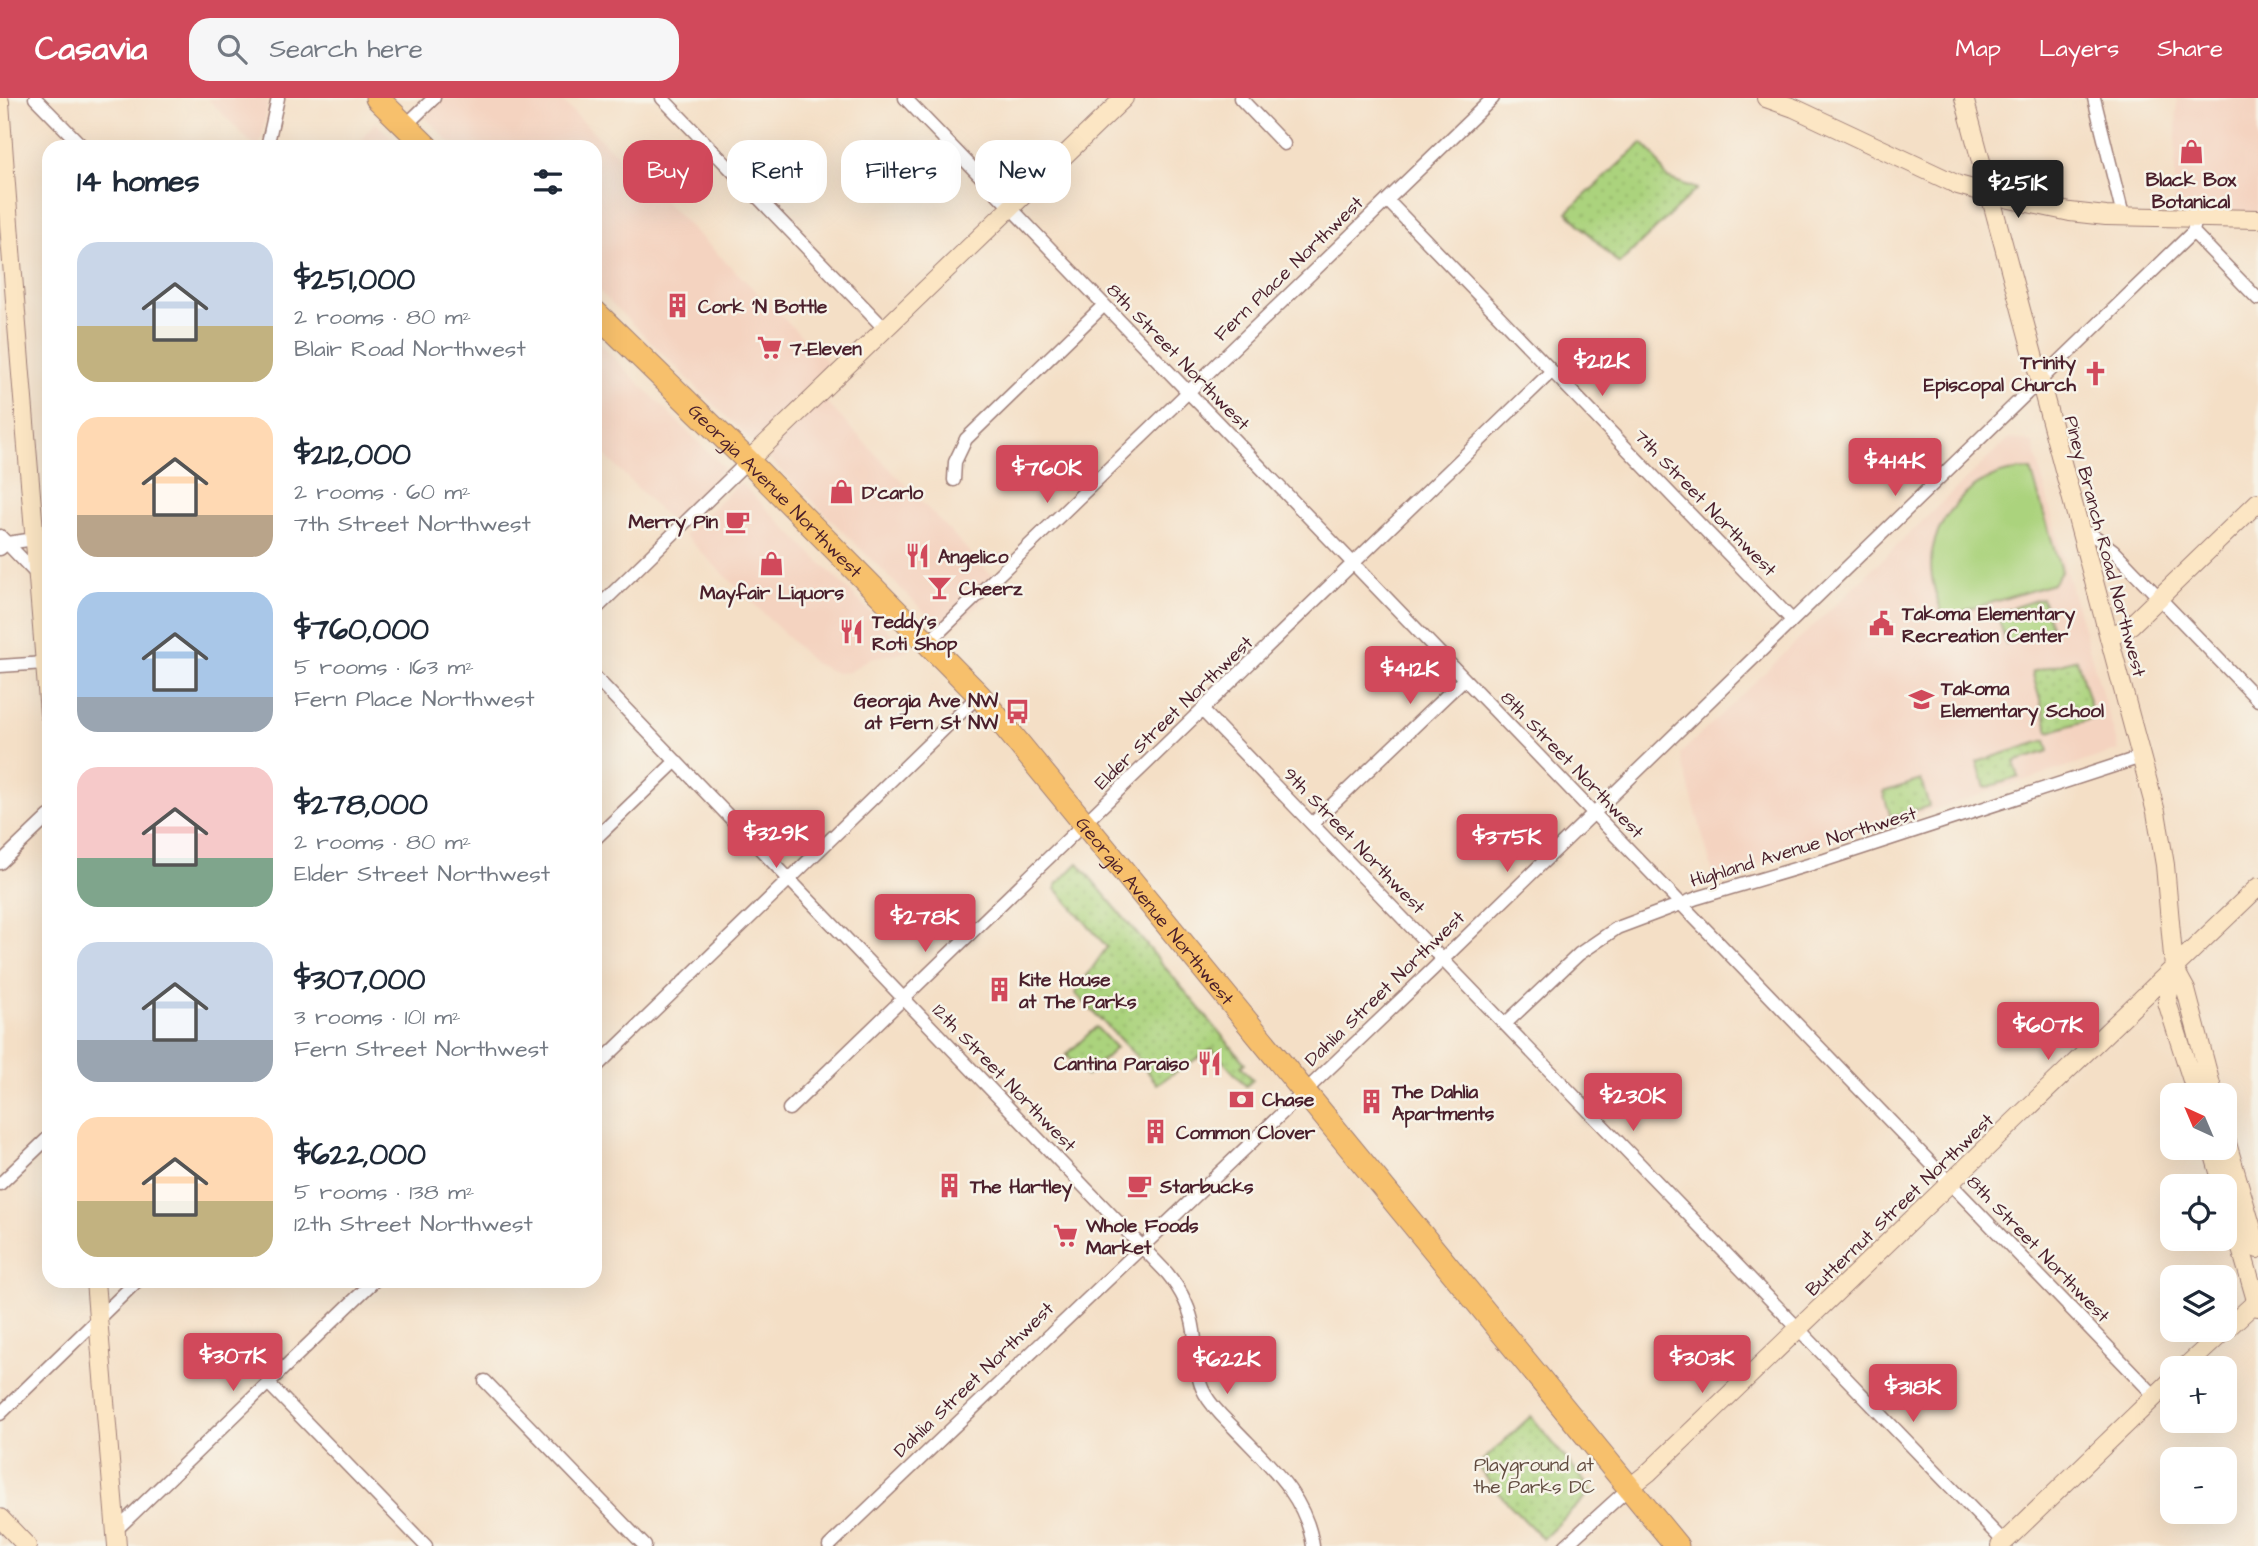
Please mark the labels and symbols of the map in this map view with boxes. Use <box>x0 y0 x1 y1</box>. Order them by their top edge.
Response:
shop icon: Black Box Botanical <box>2177 137 2205 165</box>
pin: $251K <box>1969 160 2067 220</box>
place label: Black Box Botanical <box>2146 167 2237 216</box>
street label: Fern Place Northwest <box>1208 190 1370 348</box>
street label: 8th Street Northwest <box>1100 277 1256 437</box>
building icon: Cork 'N Bottle <box>664 292 692 320</box>
place label: Cork 'N Bottle <box>698 294 828 321</box>
supermarket icon: 7-Eleven <box>756 334 784 362</box>
place label: 7-Eleven <box>789 336 862 363</box>
pin: $212K <box>1553 338 1651 398</box>
place label: Trinity Episcopal Church <box>1924 350 2077 399</box>
church icon: Trinity Episcopal Church <box>2082 359 2110 387</box>
street label: Georgia Avenue Northwest <box>682 398 868 585</box>
street label: Piney Branch Road Northwest <box>2056 413 2153 680</box>
street label: 7th Street Northwest <box>1627 423 1783 583</box>
pin: $414K <box>1846 438 1944 498</box>
pin: $760K <box>998 446 1096 505</box>
shop icon: D'carlo <box>828 478 856 506</box>
place label: D'carlo <box>862 480 924 507</box>
cafe icon: Merry Pin <box>724 507 752 535</box>
place label: Merry Pin <box>629 509 718 537</box>
restaurant icon: Angelico <box>904 542 932 570</box>
place label: Angelico <box>938 544 1009 572</box>
shop icon: Mayfair Liquors <box>758 550 786 578</box>
bar icon: Cheerz <box>925 574 953 602</box>
place label: Cheerz <box>959 576 1023 603</box>
place label: Mayfair Liquors <box>700 580 844 608</box>
place label: Takoma Elementary Recreation Center <box>1901 601 2076 650</box>
place label: Teddy's Roti Shop <box>871 609 958 658</box>
public building icon: Takoma Elementary Recreation Center <box>1868 610 1896 638</box>
restaurant icon: Teddy's Roti Shop <box>838 618 866 646</box>
street label: Elder Street Northwest <box>1089 630 1260 796</box>
pin: $412K <box>1361 646 1459 706</box>
place label: Takoma Elementary School <box>1940 676 2104 726</box>
street label: 8th Street Northwest <box>1494 685 1650 845</box>
school or university icon: Takoma Elementary School <box>1907 685 1935 713</box>
place label: Georgia Ave NW at Fern St NW <box>854 688 998 737</box>
bus stop icon: Georgia Ave NW at Fern St NW <box>1004 697 1032 725</box>
street label: 9th Street Northwest <box>1277 762 1431 921</box>
street label: Highland Avenue Northwest <box>1687 800 1921 896</box>
pin: $329K <box>727 810 825 870</box>
street label: Georgia Avenue Northwest <box>1069 811 1240 1012</box>
pin: $375K <box>1458 814 1556 874</box>
pin: $278K <box>876 894 974 954</box>
street label: Dahlia Street Northwest <box>1299 905 1472 1073</box>
place label: Kite House at The Parks <box>1018 967 1137 1016</box>
building icon: Kite House at The Parks <box>985 976 1013 1004</box>
street label: 12th Street Northwest <box>926 998 1082 1159</box>
pin: $607K <box>1999 1002 2097 1062</box>
restaurant icon: Cantina Paraiso <box>1195 1049 1223 1077</box>
place label: Cantina Paraiso <box>1054 1051 1189 1078</box>
pin: $230K <box>1584 1074 1682 1133</box>
place label: The Dahlia Apartments <box>1391 1079 1495 1128</box>
north arrow <box>2160 1083 2236 1160</box>
bank icon: Chase <box>1228 1085 1256 1113</box>
place label: Chase <box>1262 1087 1315 1114</box>
building icon: The Dahlia Apartments <box>1358 1088 1386 1116</box>
street label: Butternut Street Northwest <box>1800 1107 2001 1303</box>
building icon: Common Clover <box>1142 1118 1170 1146</box>
place label: Common Clover <box>1176 1120 1316 1147</box>
street label: 8th Street Northwest <box>1960 1169 2116 1329</box>
building icon: The Hartley <box>936 1172 964 1200</box>
cafe icon: Starbucks <box>1126 1172 1154 1200</box>
place label: The Hartley <box>969 1174 1073 1202</box>
place label: Starbucks <box>1159 1174 1254 1201</box>
place label: Whole Foods Market <box>1085 1213 1199 1262</box>
supermarket icon: Whole Foods Market <box>1052 1222 1080 1250</box>
street label: Dahlia Street Northwest <box>888 1296 1061 1464</box>
pin: $307K <box>184 1334 282 1393</box>
pin: $622K <box>1178 1336 1276 1396</box>
pin: $303K <box>1653 1336 1751 1395</box>
pin: $318K <box>1864 1364 1962 1424</box>
park label: Playground at the Parks DC <box>1473 1452 1595 1501</box>

